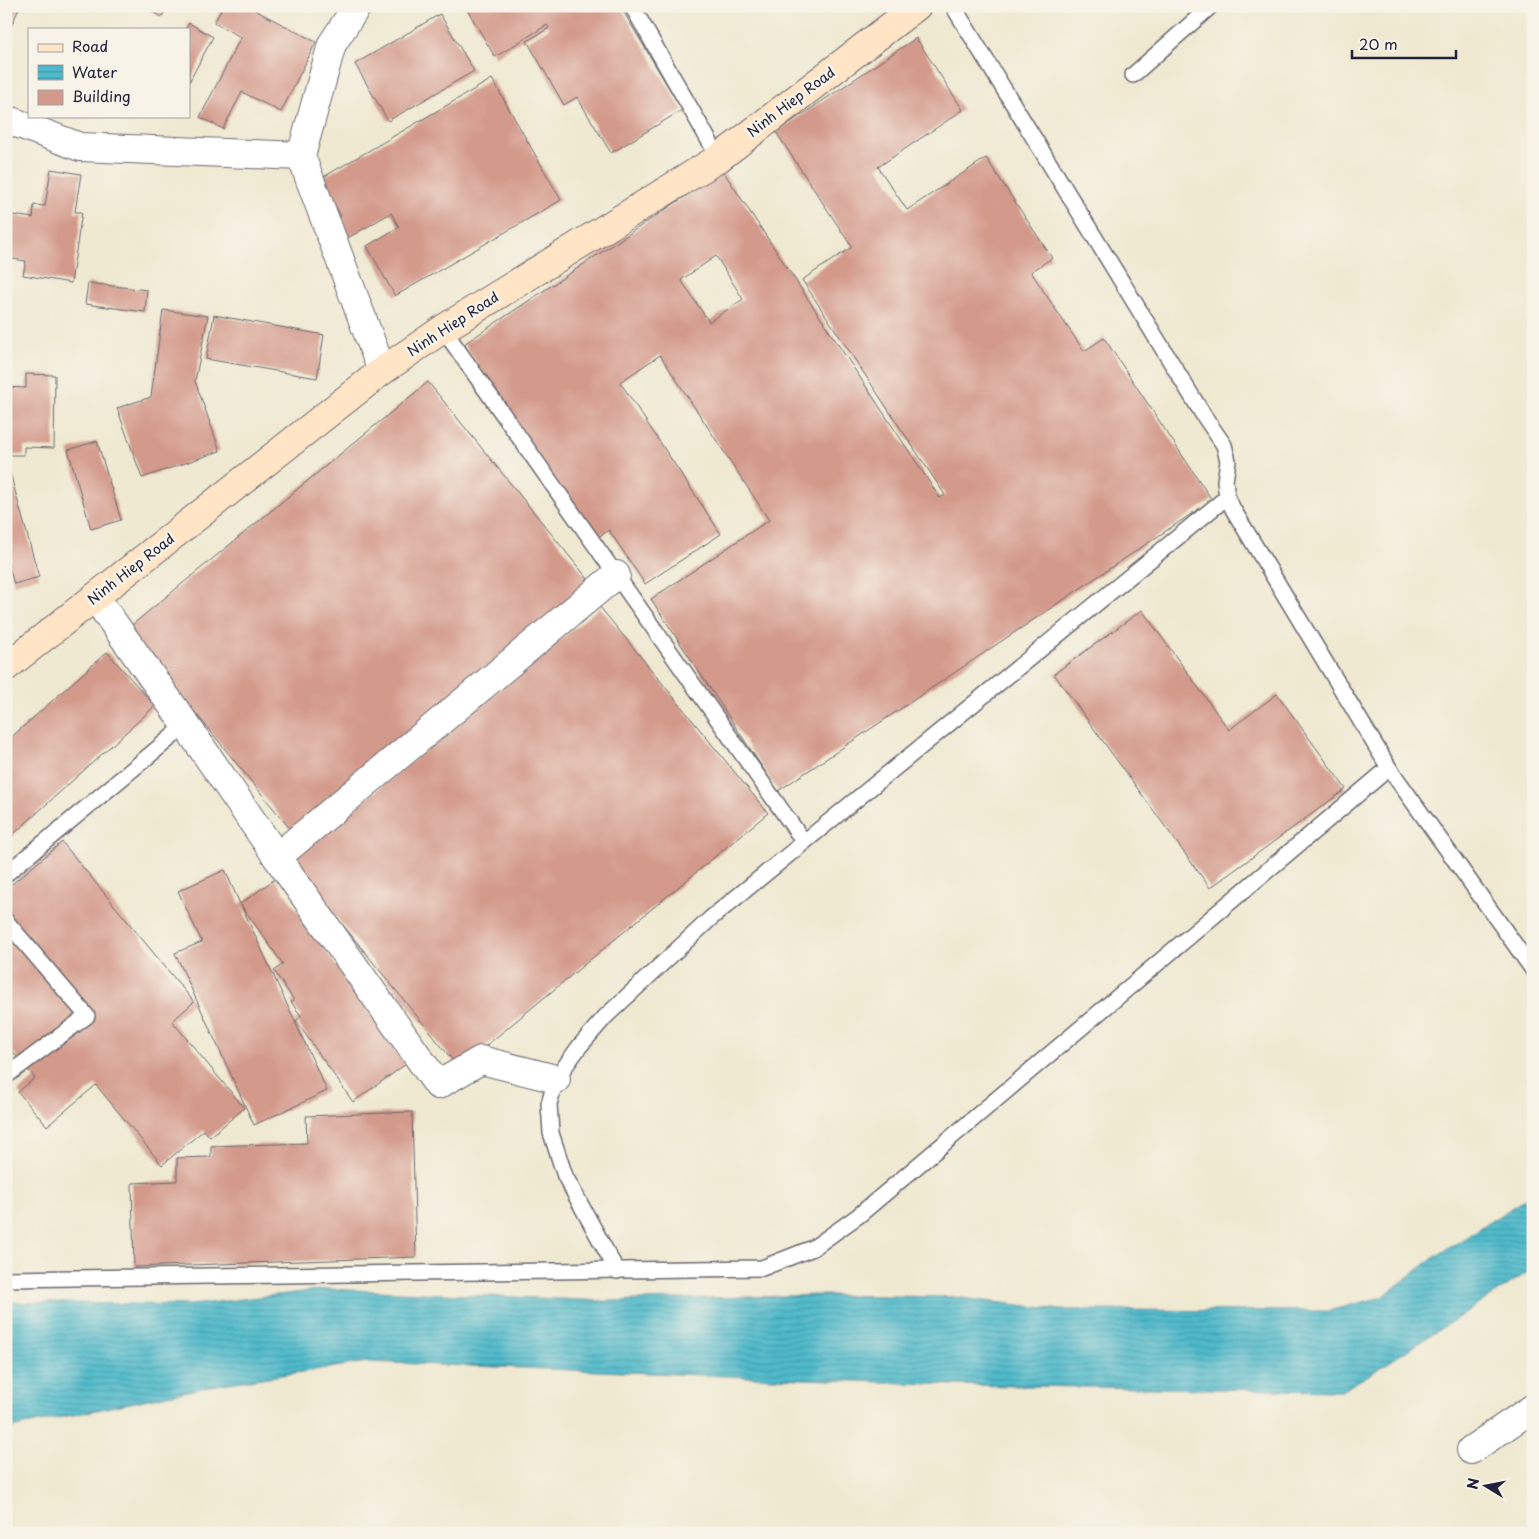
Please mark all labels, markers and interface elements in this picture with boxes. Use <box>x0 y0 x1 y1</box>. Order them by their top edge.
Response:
legend <box>28 28 190 118</box>
scale bar <box>1352 28 1455 60</box>
text: 20 m <box>1359 32 1398 55</box>
text: Road <box>72 34 108 57</box>
text: Water <box>72 60 117 83</box>
street label: Ninh Hiep Road <box>742 62 839 142</box>
text: Building <box>72 84 131 107</box>
street label: Ninh Hiep Road <box>403 286 503 361</box>
street label: Ninh Hiep Road <box>83 528 179 609</box>
north arrow <box>1462 1462 1512 1512</box>
text: N <box>1461 1476 1484 1491</box>

